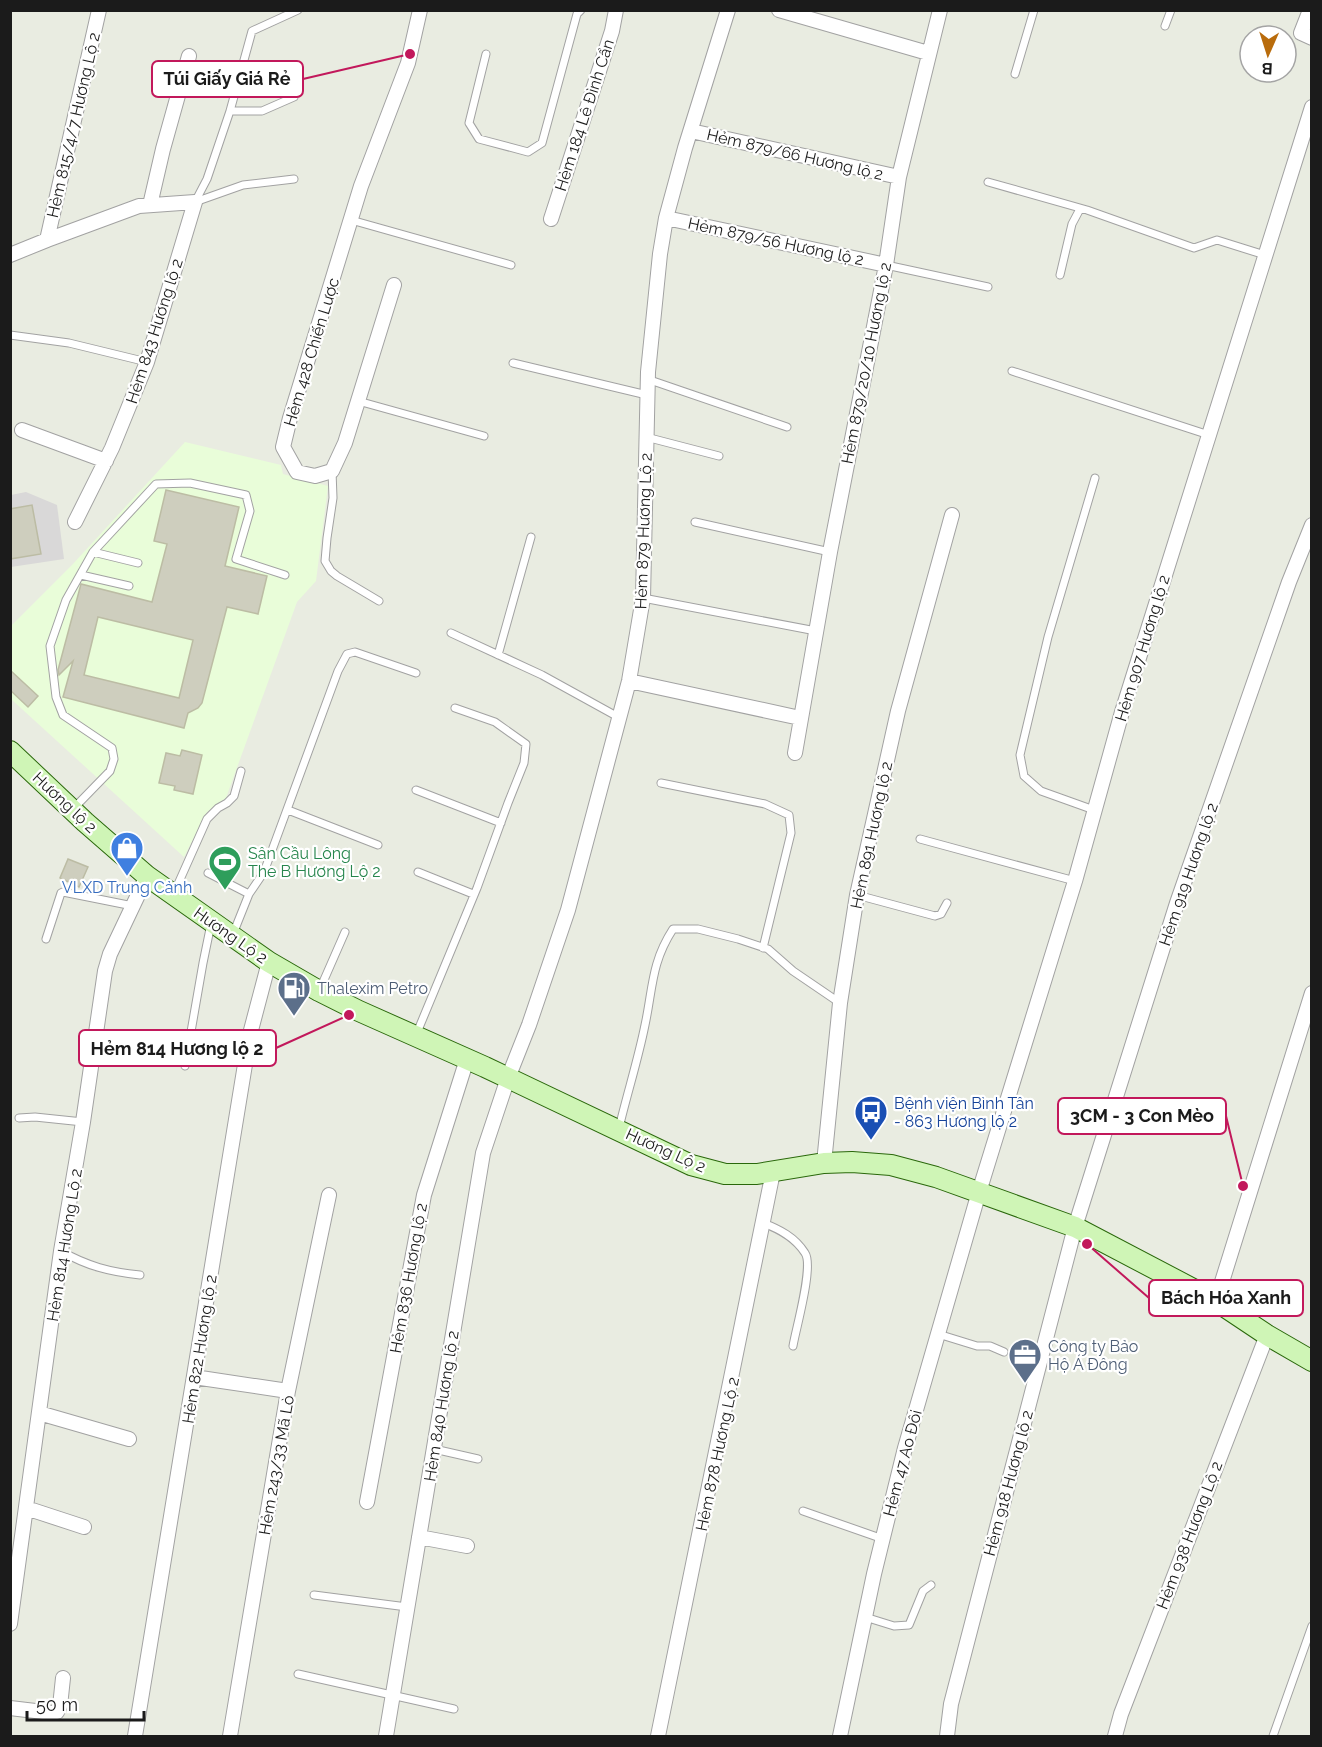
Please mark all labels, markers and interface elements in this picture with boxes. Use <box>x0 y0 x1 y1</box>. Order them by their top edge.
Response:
north arrow <box>1238 24 1298 84</box>
street label: Hẻm 815/4/7 Hương Lộ 2 <box>43 31 104 220</box>
street label: Hẻm 184 Lê Đình Cẩn <box>551 37 618 193</box>
text: B <box>1261 59 1273 78</box>
callout: Túi Giấy Giá Rẻ <box>152 61 303 97</box>
text: Túi Giấy Giá Rẻ <box>164 68 291 89</box>
street label: Hẻm 879/66 Hương lộ 2 <box>705 125 885 184</box>
street label: Hẻm 879/56 Hương lộ 2 <box>686 214 866 269</box>
street label: Hẻm 843 Hương lộ 2 <box>122 256 187 406</box>
street label: Hẻm 879/20/10 Hương lộ 2 <box>838 261 895 466</box>
street label: Hẻm 428 Chiến Lược <box>280 275 343 429</box>
street label: Hẻm 879 Hương Lộ 2 <box>631 452 656 610</box>
street label: Hẻm 907 Hương lộ 2 <box>1111 573 1174 724</box>
street label: Hẻm 891 Hương lộ 2 <box>847 760 896 911</box>
street label: Hương lộ 2 <box>29 768 101 837</box>
street label: Hẻm 919 Hương lộ 2 <box>1155 800 1222 948</box>
shop icon: VLXD Trung Cảnh <box>109 830 145 877</box>
sports icon: Sân Cầu Lông The B Hương Lộ 2 <box>207 844 243 891</box>
place label: Sân Cầu Lông The B Hương Lộ 2 <box>248 844 381 881</box>
place label: VLXD Trung Cảnh <box>62 878 192 897</box>
street label: Hương Lộ 2 <box>190 903 271 968</box>
fuel station icon: Thalexim Petro <box>276 970 312 1017</box>
place label: Thalexim Petro <box>317 979 428 998</box>
callout: Hẻm 814 Hương lộ 2 <box>79 1030 276 1066</box>
text: Hẻm 814 Hương lộ 2 <box>91 1038 263 1059</box>
bus stop icon: Bệnh viện Bình Tân - 863 Hương lộ 2 <box>853 1094 889 1141</box>
place label: Bệnh viện Bình Tân - 863 Hương lộ 2 <box>894 1094 1034 1131</box>
callout: 3CM - 3 Con Mèo <box>1058 1098 1226 1134</box>
text: 3CM - 3 Con Mèo <box>1070 1105 1214 1126</box>
street label: Hương Lộ 2 <box>623 1124 709 1177</box>
street label: Hẻm 814 Hương Lộ 2 <box>43 1167 86 1323</box>
street label: Hẻm 836 Hương lộ 2 <box>386 1202 431 1355</box>
street label: Hẻm 822 Hương lộ 2 <box>178 1273 221 1425</box>
callout: Bách Hóa Xanh <box>1149 1280 1303 1316</box>
text: Bách Hóa Xanh <box>1161 1287 1291 1308</box>
street label: Hẻm 840 Hương lộ 2 <box>420 1329 463 1483</box>
office icon: Công ty Bảo Hộ Á Đông <box>1007 1337 1043 1384</box>
place label: Công ty Bảo Hộ Á Đông <box>1048 1337 1138 1374</box>
street label: Hẻm 878 Hương Lộ 2 <box>692 1375 743 1533</box>
street label: Hẻm 243/33 Mã Lò <box>255 1394 298 1536</box>
street label: Hẻm 47 Ao Đôi <box>879 1408 926 1518</box>
street label: Hẻm 918 Hương lộ 2 <box>980 1408 1037 1558</box>
street label: Hẻm 938 Hương Lộ 2 <box>1152 1459 1226 1612</box>
scale bar <box>27 1684 144 1722</box>
text: 50 m <box>36 1694 78 1715</box>

